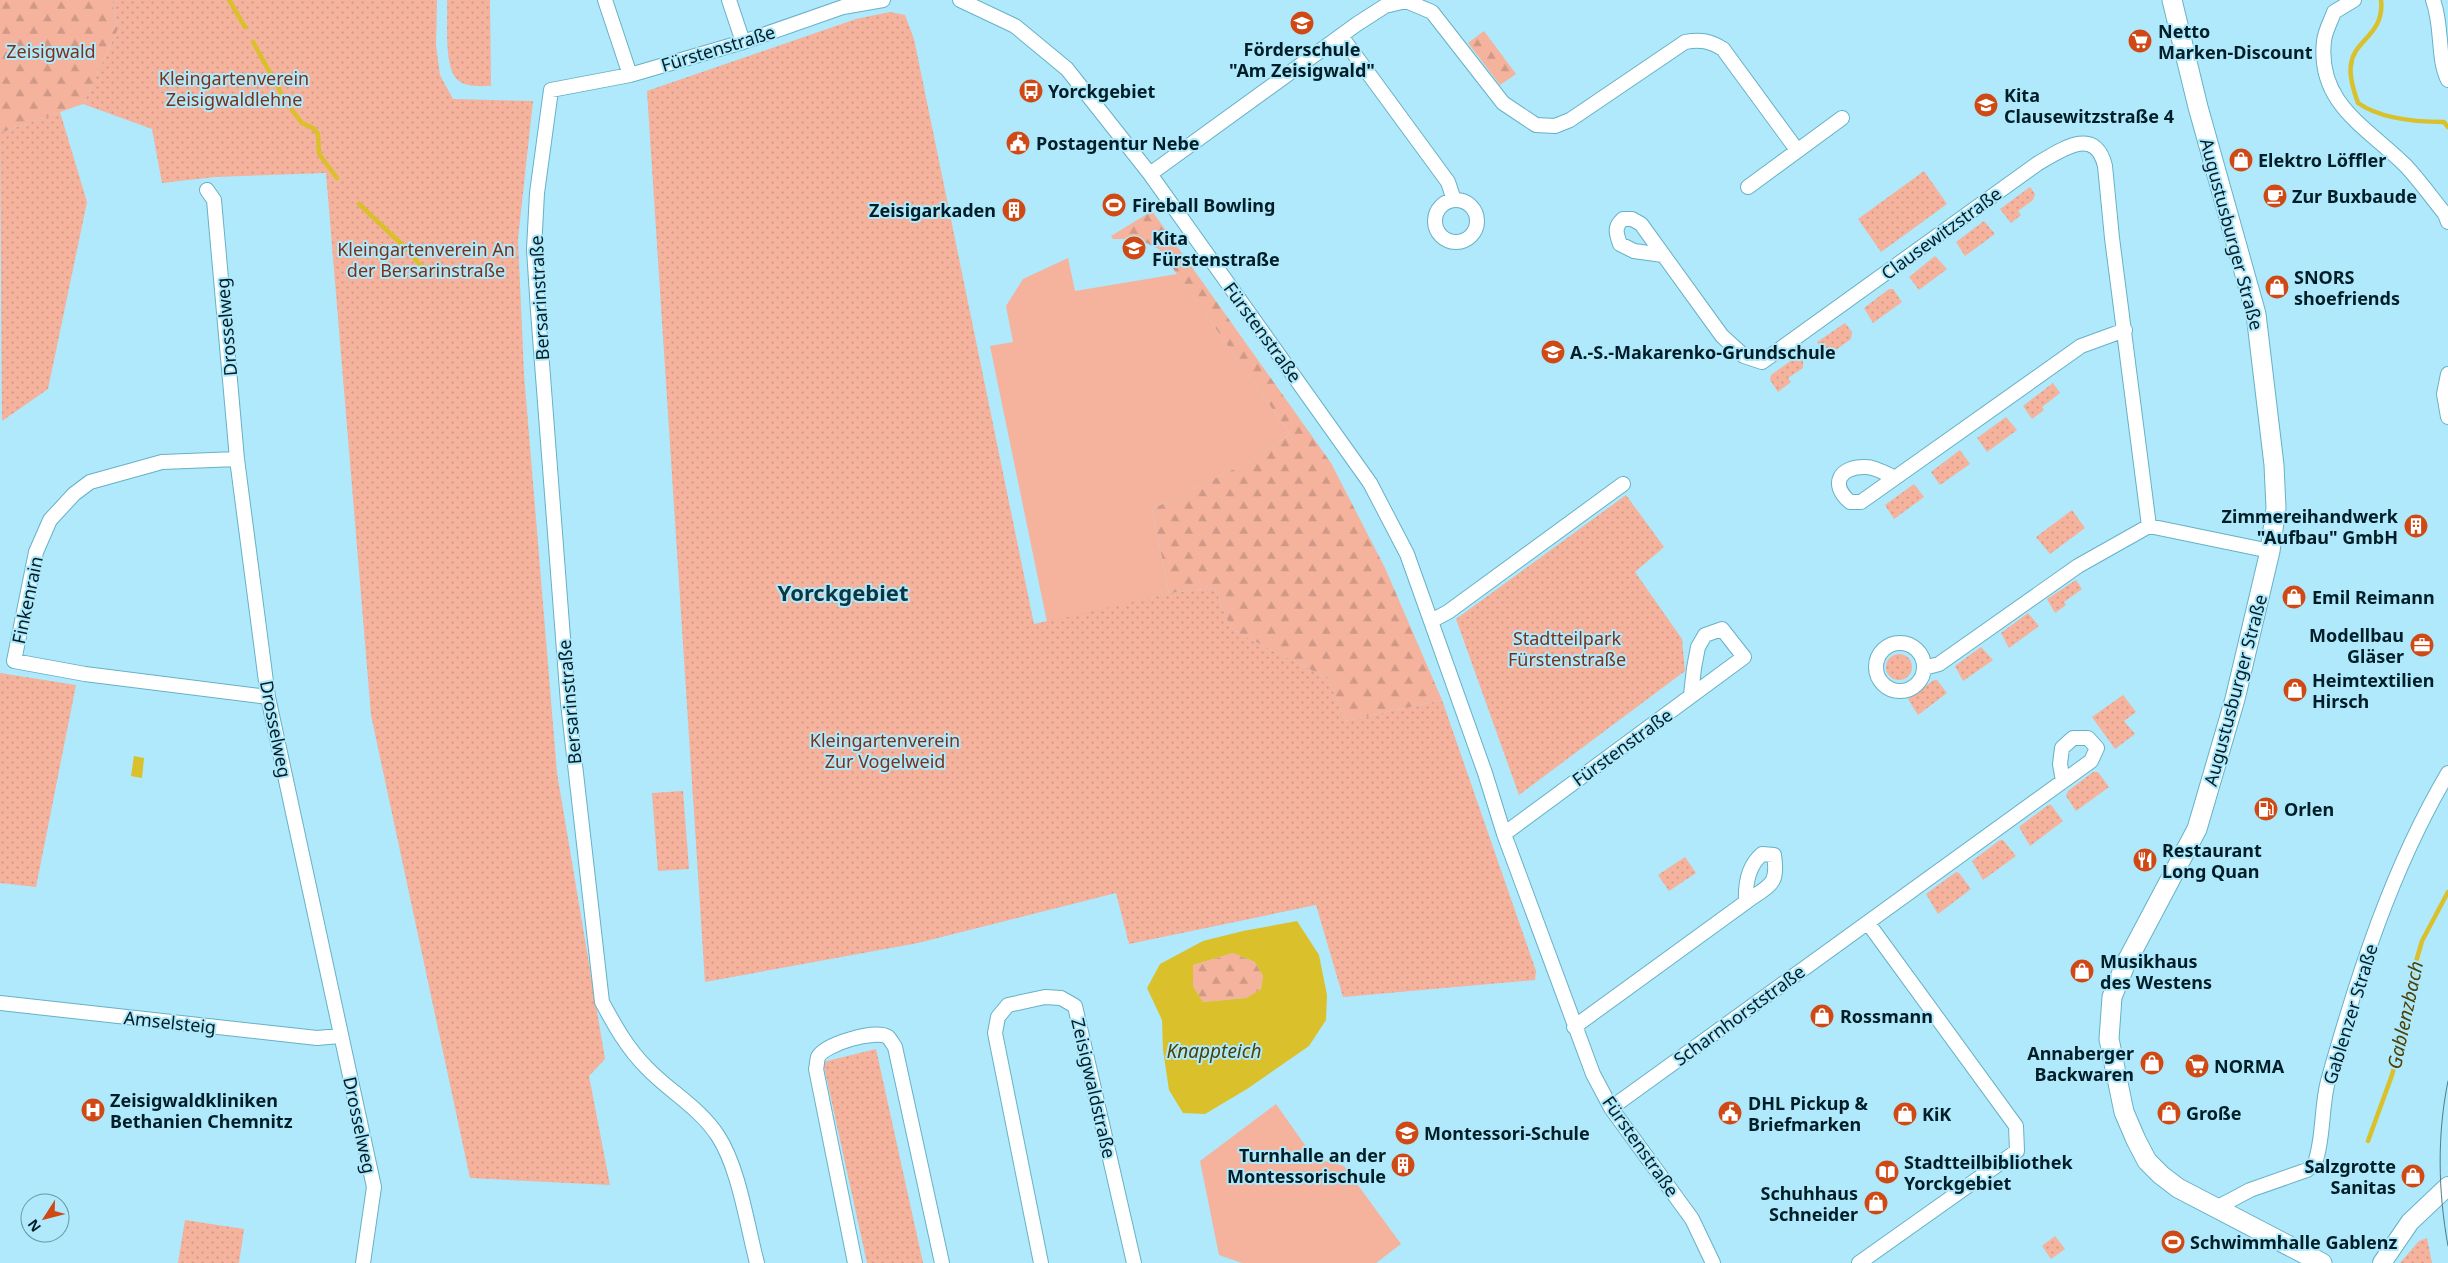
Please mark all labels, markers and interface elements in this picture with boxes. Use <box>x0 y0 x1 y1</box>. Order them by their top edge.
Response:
school or university icon: Förderschule "Am Zeisigwald" <box>1289 10 1315 36</box>
street label: Fürstenstraße <box>658 19 778 77</box>
place label: Netto Marken-Discount <box>2158 19 2313 64</box>
supermarket icon: Netto Marken-Discount <box>2127 28 2153 54</box>
place label: Förderschule "Am Zeisigwald" <box>1229 37 1375 82</box>
park label: Zeisigwald <box>6 39 96 63</box>
park label: Kleingartenverein Zeisigwaldlehne <box>159 66 309 111</box>
bus stop icon: Yorckgebiet <box>1018 78 1044 104</box>
place label: Yorckgebiet <box>1048 79 1155 103</box>
place label: Kita Clausewitzstraße 4 <box>2004 83 2174 128</box>
school or university icon: Kita Clausewitzstraße 4 <box>1973 92 1999 118</box>
public building icon: Postagentur Nebe <box>1005 130 1031 156</box>
place label: Postagentur Nebe <box>1036 131 1200 155</box>
street label: Augustusburger Straße <box>2195 135 2269 333</box>
shop icon: Elektro Löffler <box>2228 147 2254 173</box>
place label: Elektro Löffler <box>2258 148 2386 172</box>
street label: Clausewitzstraße <box>1876 181 2006 285</box>
cafe icon: Zur Buxbaude <box>2262 183 2288 209</box>
place label: Zur Buxbaude <box>2292 184 2417 208</box>
sports icon: Fireball Bowling <box>1101 192 1127 218</box>
place label: Fireball Bowling <box>1132 193 1275 217</box>
building icon: Zeisigarkaden <box>1001 197 1027 223</box>
place label: Zeisigarkaden <box>869 198 996 222</box>
place label: Kita Fürstenstraße <box>1152 226 1280 271</box>
street label: Bersarinstraße <box>524 235 554 361</box>
school or university icon: Kita Fürstenstraße <box>1121 235 1147 261</box>
park label: Kleingartenverein An der Bersarinstraße <box>337 237 515 282</box>
place label: SNORS shoefriends <box>2294 265 2400 310</box>
shop icon: SNORS shoefriends <box>2264 274 2290 300</box>
street label: Drosselweg <box>210 277 242 377</box>
street label: Fürstenstraße <box>1219 277 1307 387</box>
school or university icon: A.-S.-Makarenko-Grundschule <box>1540 339 1566 365</box>
place label: A.-S.-Makarenko-Grundschule <box>1570 340 1836 364</box>
place label: Zimmereihandwerk "Aufbau" GmbH <box>2222 504 2399 549</box>
building icon: Zimmereihandwerk "Aufbau" GmbH <box>2403 513 2429 539</box>
street label: Finkenrain <box>6 554 48 646</box>
district label: Yorckgebiet <box>777 577 909 607</box>
shop icon: Emil Reimann <box>2281 584 2307 610</box>
place label: Emil Reimann <box>2312 585 2435 609</box>
street label: Augustusburger Straße <box>2198 591 2272 789</box>
place label: Modellbau Gläser <box>2309 623 2404 668</box>
park label: Stadtteilpark Fürstenstraße <box>1508 626 1626 671</box>
office icon: Modellbau Gläser <box>2409 632 2435 658</box>
street label: Bersarinstraße <box>552 639 586 765</box>
place label: Heimtextilien Hirsch <box>2312 668 2434 713</box>
shop icon: Heimtextilien Hirsch <box>2282 677 2308 703</box>
street label: Drosselweg <box>255 678 297 780</box>
street label: Fürstenstraße <box>1567 703 1677 791</box>
park label: Kleingartenverein Zur Vogelweid <box>810 728 960 773</box>
fuel station icon: Orlen <box>2253 796 2279 822</box>
place label: Orlen <box>2284 797 2334 821</box>
place label: Restaurant Long Quan <box>2162 838 2262 883</box>
restaurant icon: Restaurant Long Quan <box>2132 847 2158 873</box>
street label: Gablenzer Straße <box>2317 941 2383 1087</box>
place label: Musikhaus des Westens <box>2100 949 2212 994</box>
shop icon: Musikhaus des Westens <box>2069 958 2095 984</box>
street label: Scharnhorststraße <box>1669 959 1809 1071</box>
water label: Gablenzbach <box>2381 959 2429 1071</box>
shop icon: Rossmann <box>1809 1003 1835 1029</box>
place label: Rossmann <box>1840 1004 1933 1028</box>
street label: Amselsteig <box>123 1005 217 1039</box>
street label: Zeisigwaldstraße <box>1066 1016 1122 1160</box>
water label: Knappteich <box>1167 1038 1261 1064</box>
place label: Annaberger Backwaren <box>2027 1041 2134 1086</box>
shop icon: Annaberger Backwaren <box>2139 1050 2165 1076</box>
supermarket icon: NORMA <box>2184 1053 2210 1079</box>
place label: NORMA <box>2214 1054 2285 1078</box>
street label: Drosselweg <box>338 1074 382 1176</box>
place label: Zeisigwaldkliniken Bethanien Chemnitz <box>110 1088 293 1133</box>
street label: Fürstenstraße <box>1597 1091 1685 1201</box>
place label: DHL Pickup & Briefmarken <box>1748 1091 1868 1136</box>
hospital icon: Zeisigwaldkliniken Bethanien Chemnitz <box>80 1097 106 1123</box>
public building icon: DHL Pickup & Briefmarken <box>1717 1100 1743 1126</box>
shop icon: Große <box>2156 1100 2182 1126</box>
shop icon: KiK <box>1892 1101 1918 1127</box>
place label: Große <box>2186 1101 2241 1125</box>
place label: KiK <box>1922 1102 1951 1126</box>
school or university icon: Montessori-Schule <box>1394 1120 1420 1146</box>
place label: Montessori-Schule <box>1424 1121 1590 1145</box>
place label: Turnhalle an der Montessorischule <box>1227 1143 1386 1188</box>
place label: Stadtteilbibliothek Yorckgebiet <box>1904 1150 2073 1195</box>
building icon: Turnhalle an der Montessorischule <box>1390 1152 1416 1178</box>
place label: Salzgrotte Sanitas <box>2304 1154 2396 1199</box>
library icon: Stadtteilbibliothek Yorckgebiet <box>1874 1159 1900 1185</box>
shop icon: Salzgrotte Sanitas <box>2400 1163 2426 1189</box>
place label: Schuhhaus Schneider <box>1760 1181 1858 1226</box>
shop icon: Schuhhaus Schneider <box>1863 1190 1889 1216</box>
north arrow <box>20 1193 70 1243</box>
text: N <box>23 1216 45 1236</box>
sports icon: Schwimmhalle Gablenz <box>2160 1229 2186 1255</box>
place label: Schwimmhalle Gablenz <box>2190 1230 2397 1254</box>

